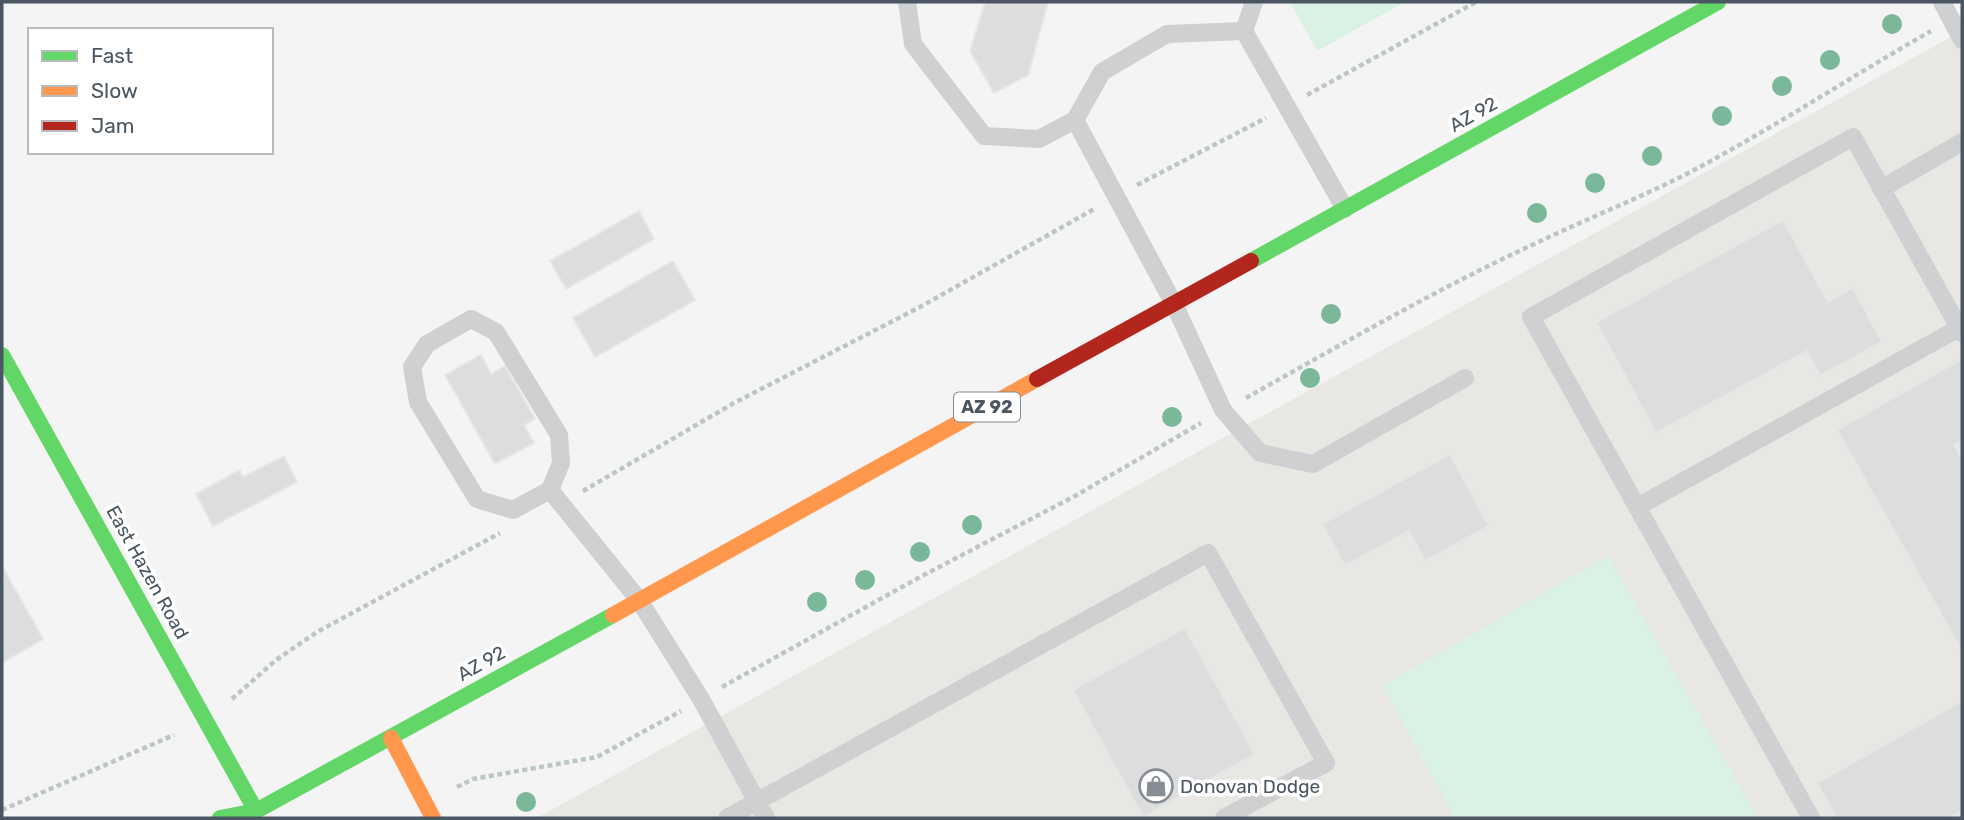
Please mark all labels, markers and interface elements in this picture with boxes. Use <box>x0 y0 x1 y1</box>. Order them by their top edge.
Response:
legend <box>28 28 273 154</box>
text: Fast <box>91 43 133 68</box>
text: Slow <box>91 78 138 103</box>
street label: AZ 92 <box>1445 92 1501 137</box>
text: Jam <box>91 113 135 138</box>
road number: AZ 92 <box>954 393 1020 422</box>
street label: East Hazen Road <box>101 501 194 643</box>
street label: AZ 92 <box>453 641 509 686</box>
shop icon: Donovan Dodge <box>1137 767 1175 805</box>
place label: Donovan Dodge <box>1180 775 1320 798</box>

